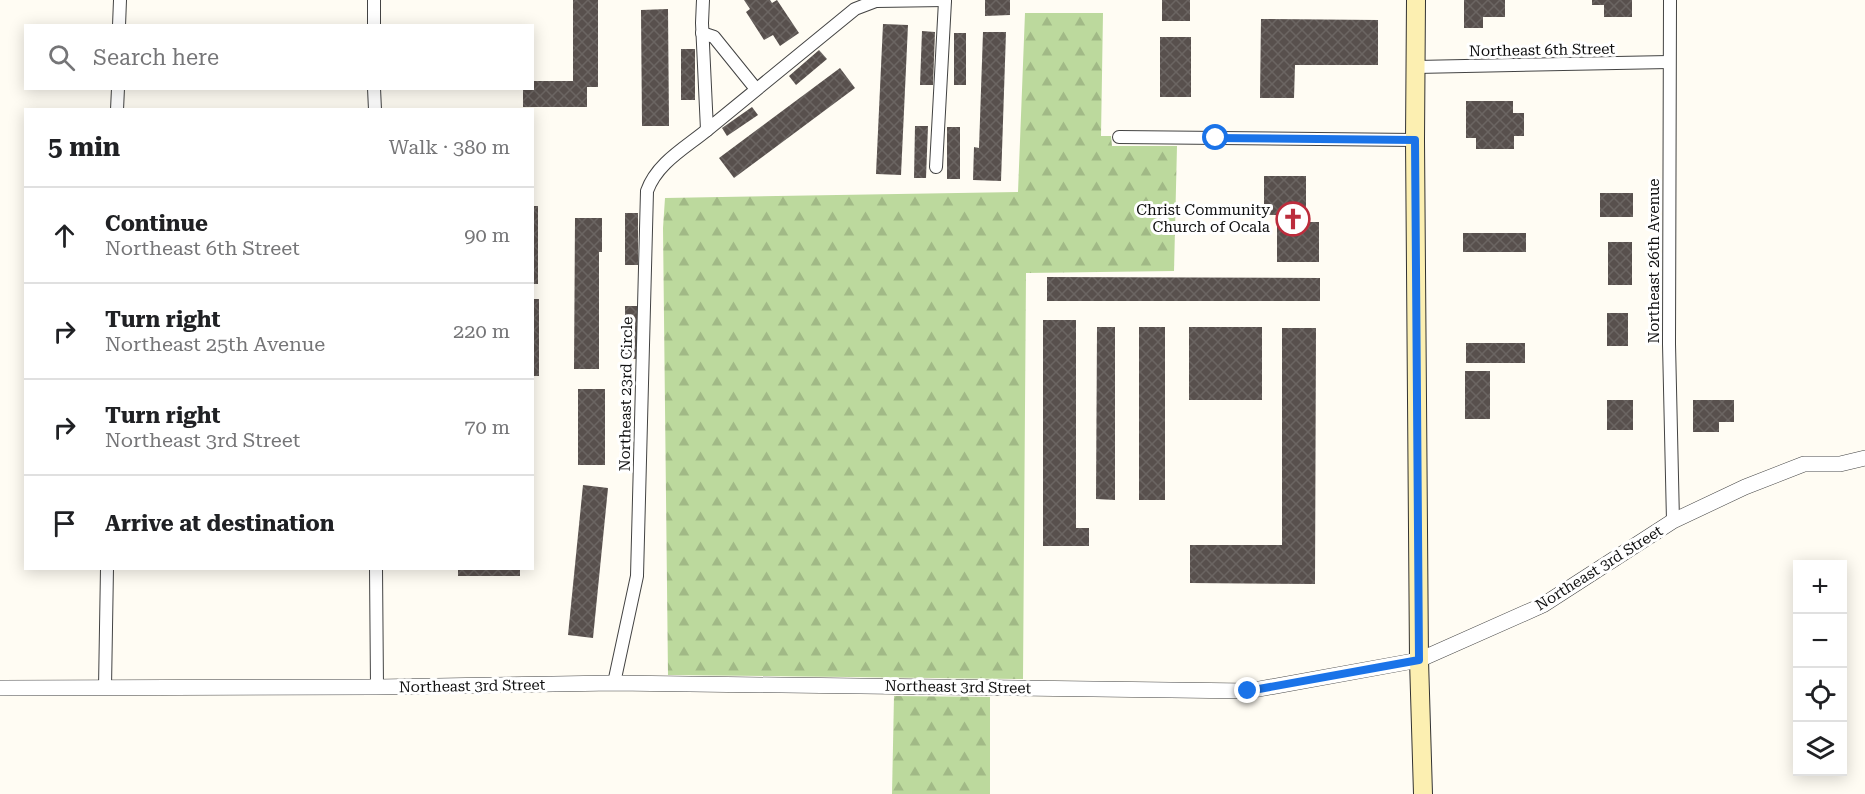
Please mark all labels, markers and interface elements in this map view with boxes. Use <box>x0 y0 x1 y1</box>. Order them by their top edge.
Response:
search box <box>24 24 534 90</box>
street label: Northeast 6th Street <box>1469 40 1616 60</box>
icon: search <box>45 41 78 74</box>
text: Search here <box>93 45 219 70</box>
route start <box>1202 124 1228 150</box>
text: 5 min <box>48 132 120 162</box>
text: Walk · 380 m <box>389 135 510 159</box>
street label: Northeast 26th Avenue <box>1645 178 1663 344</box>
place label: Christ Community Church of Ocala <box>1136 201 1270 236</box>
church icon: Christ Community Church of Ocala <box>1275 201 1311 237</box>
text: Continue <box>105 211 208 236</box>
icon: ahead <box>48 219 81 252</box>
text: 90 m <box>464 223 510 247</box>
text: Northeast 6th Street <box>105 236 300 260</box>
text: Turn right <box>105 307 220 332</box>
icon: right <box>48 315 81 348</box>
street label: Northeast 23rd Circle <box>616 316 636 472</box>
text: 220 m <box>453 319 510 343</box>
text: Northeast 25th Avenue <box>105 332 325 356</box>
text: Turn right <box>105 403 220 428</box>
icon: right <box>48 411 81 444</box>
text: 70 m <box>464 415 510 439</box>
text: Northeast 3rd Street <box>105 428 300 452</box>
icon: arrive <box>48 507 81 540</box>
text: Arrive at destination <box>105 511 334 536</box>
street label: Northeast 3rd Street <box>1532 521 1666 614</box>
map controls <box>1793 560 1847 776</box>
button: + <box>1793 560 1847 614</box>
button: − <box>1793 614 1847 668</box>
button: locate <box>1793 668 1847 722</box>
street label: Northeast 3rd Street <box>399 676 546 696</box>
street label: Northeast 3rd Street <box>885 677 1032 697</box>
route end <box>1234 677 1260 703</box>
button: layers <box>1793 722 1847 776</box>

